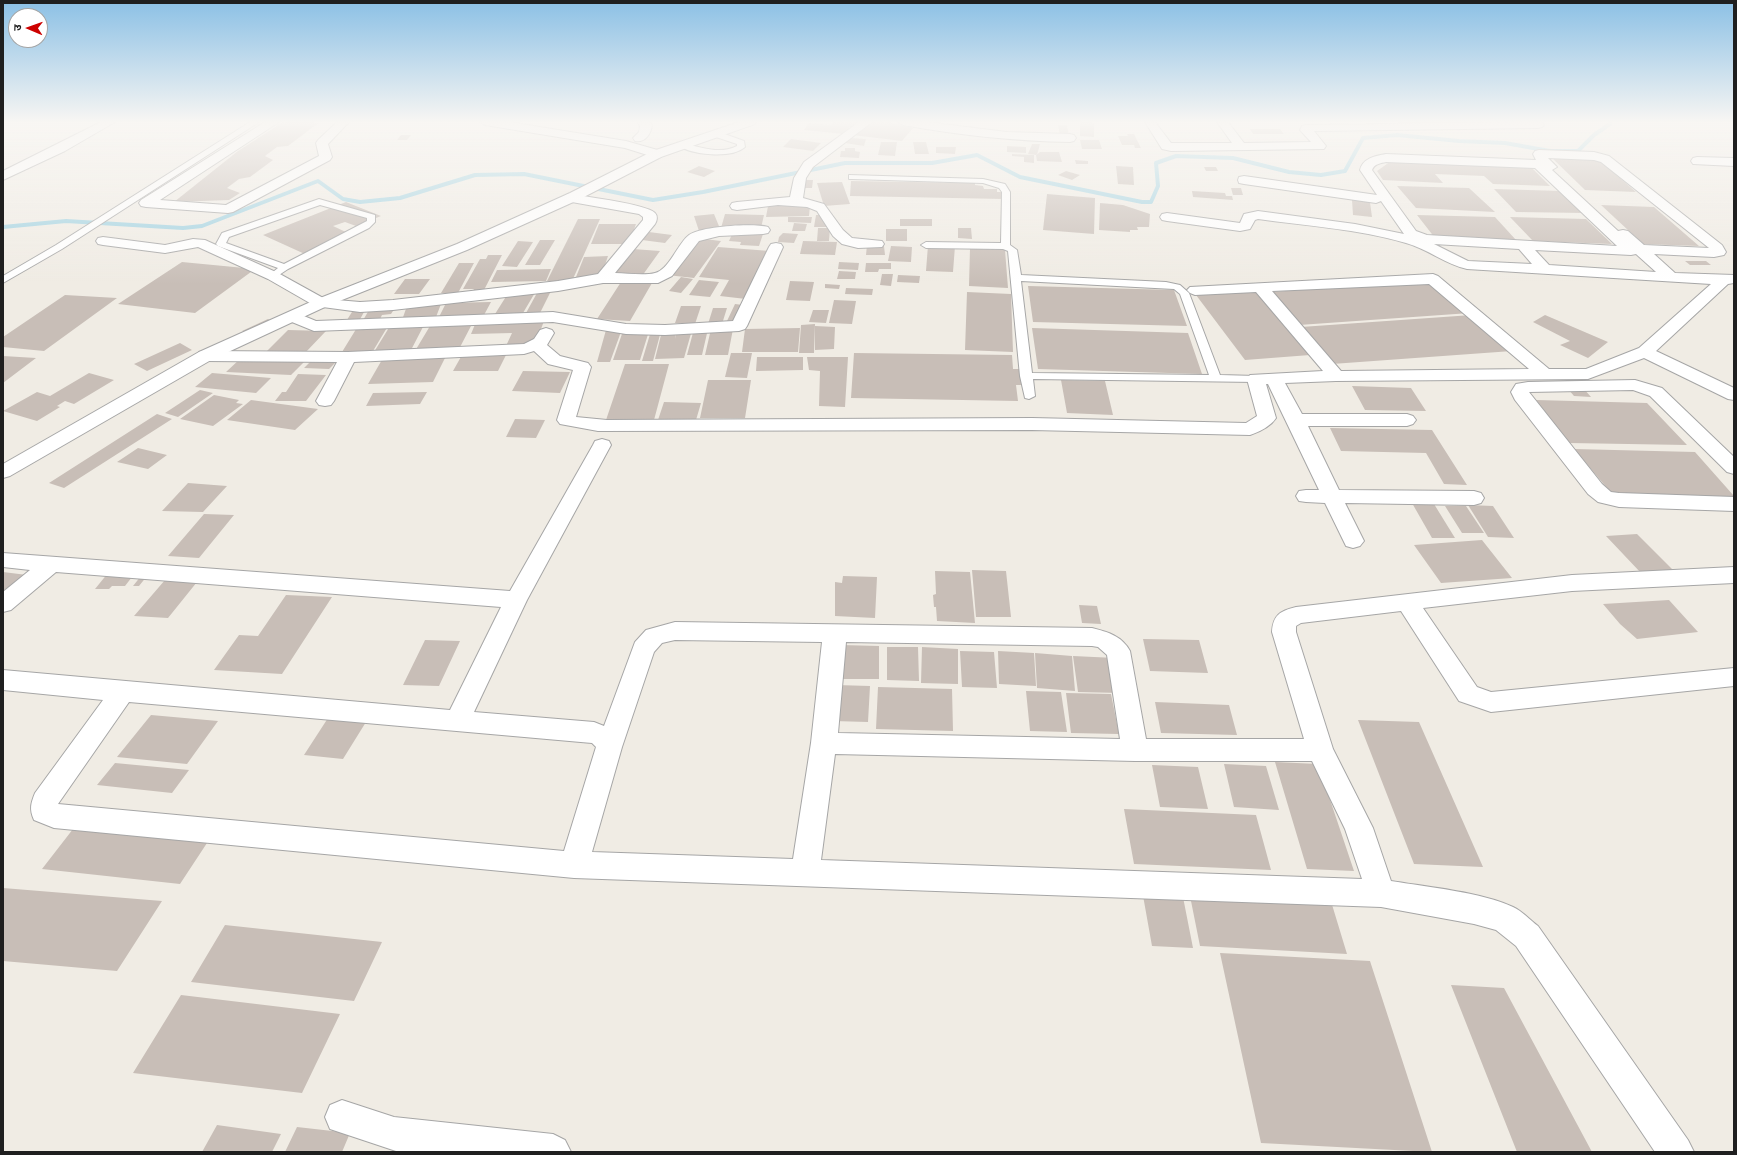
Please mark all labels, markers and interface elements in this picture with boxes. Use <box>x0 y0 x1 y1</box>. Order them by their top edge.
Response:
north arrow <box>8 8 48 48</box>
text: उ <box>10 24 24 31</box>

